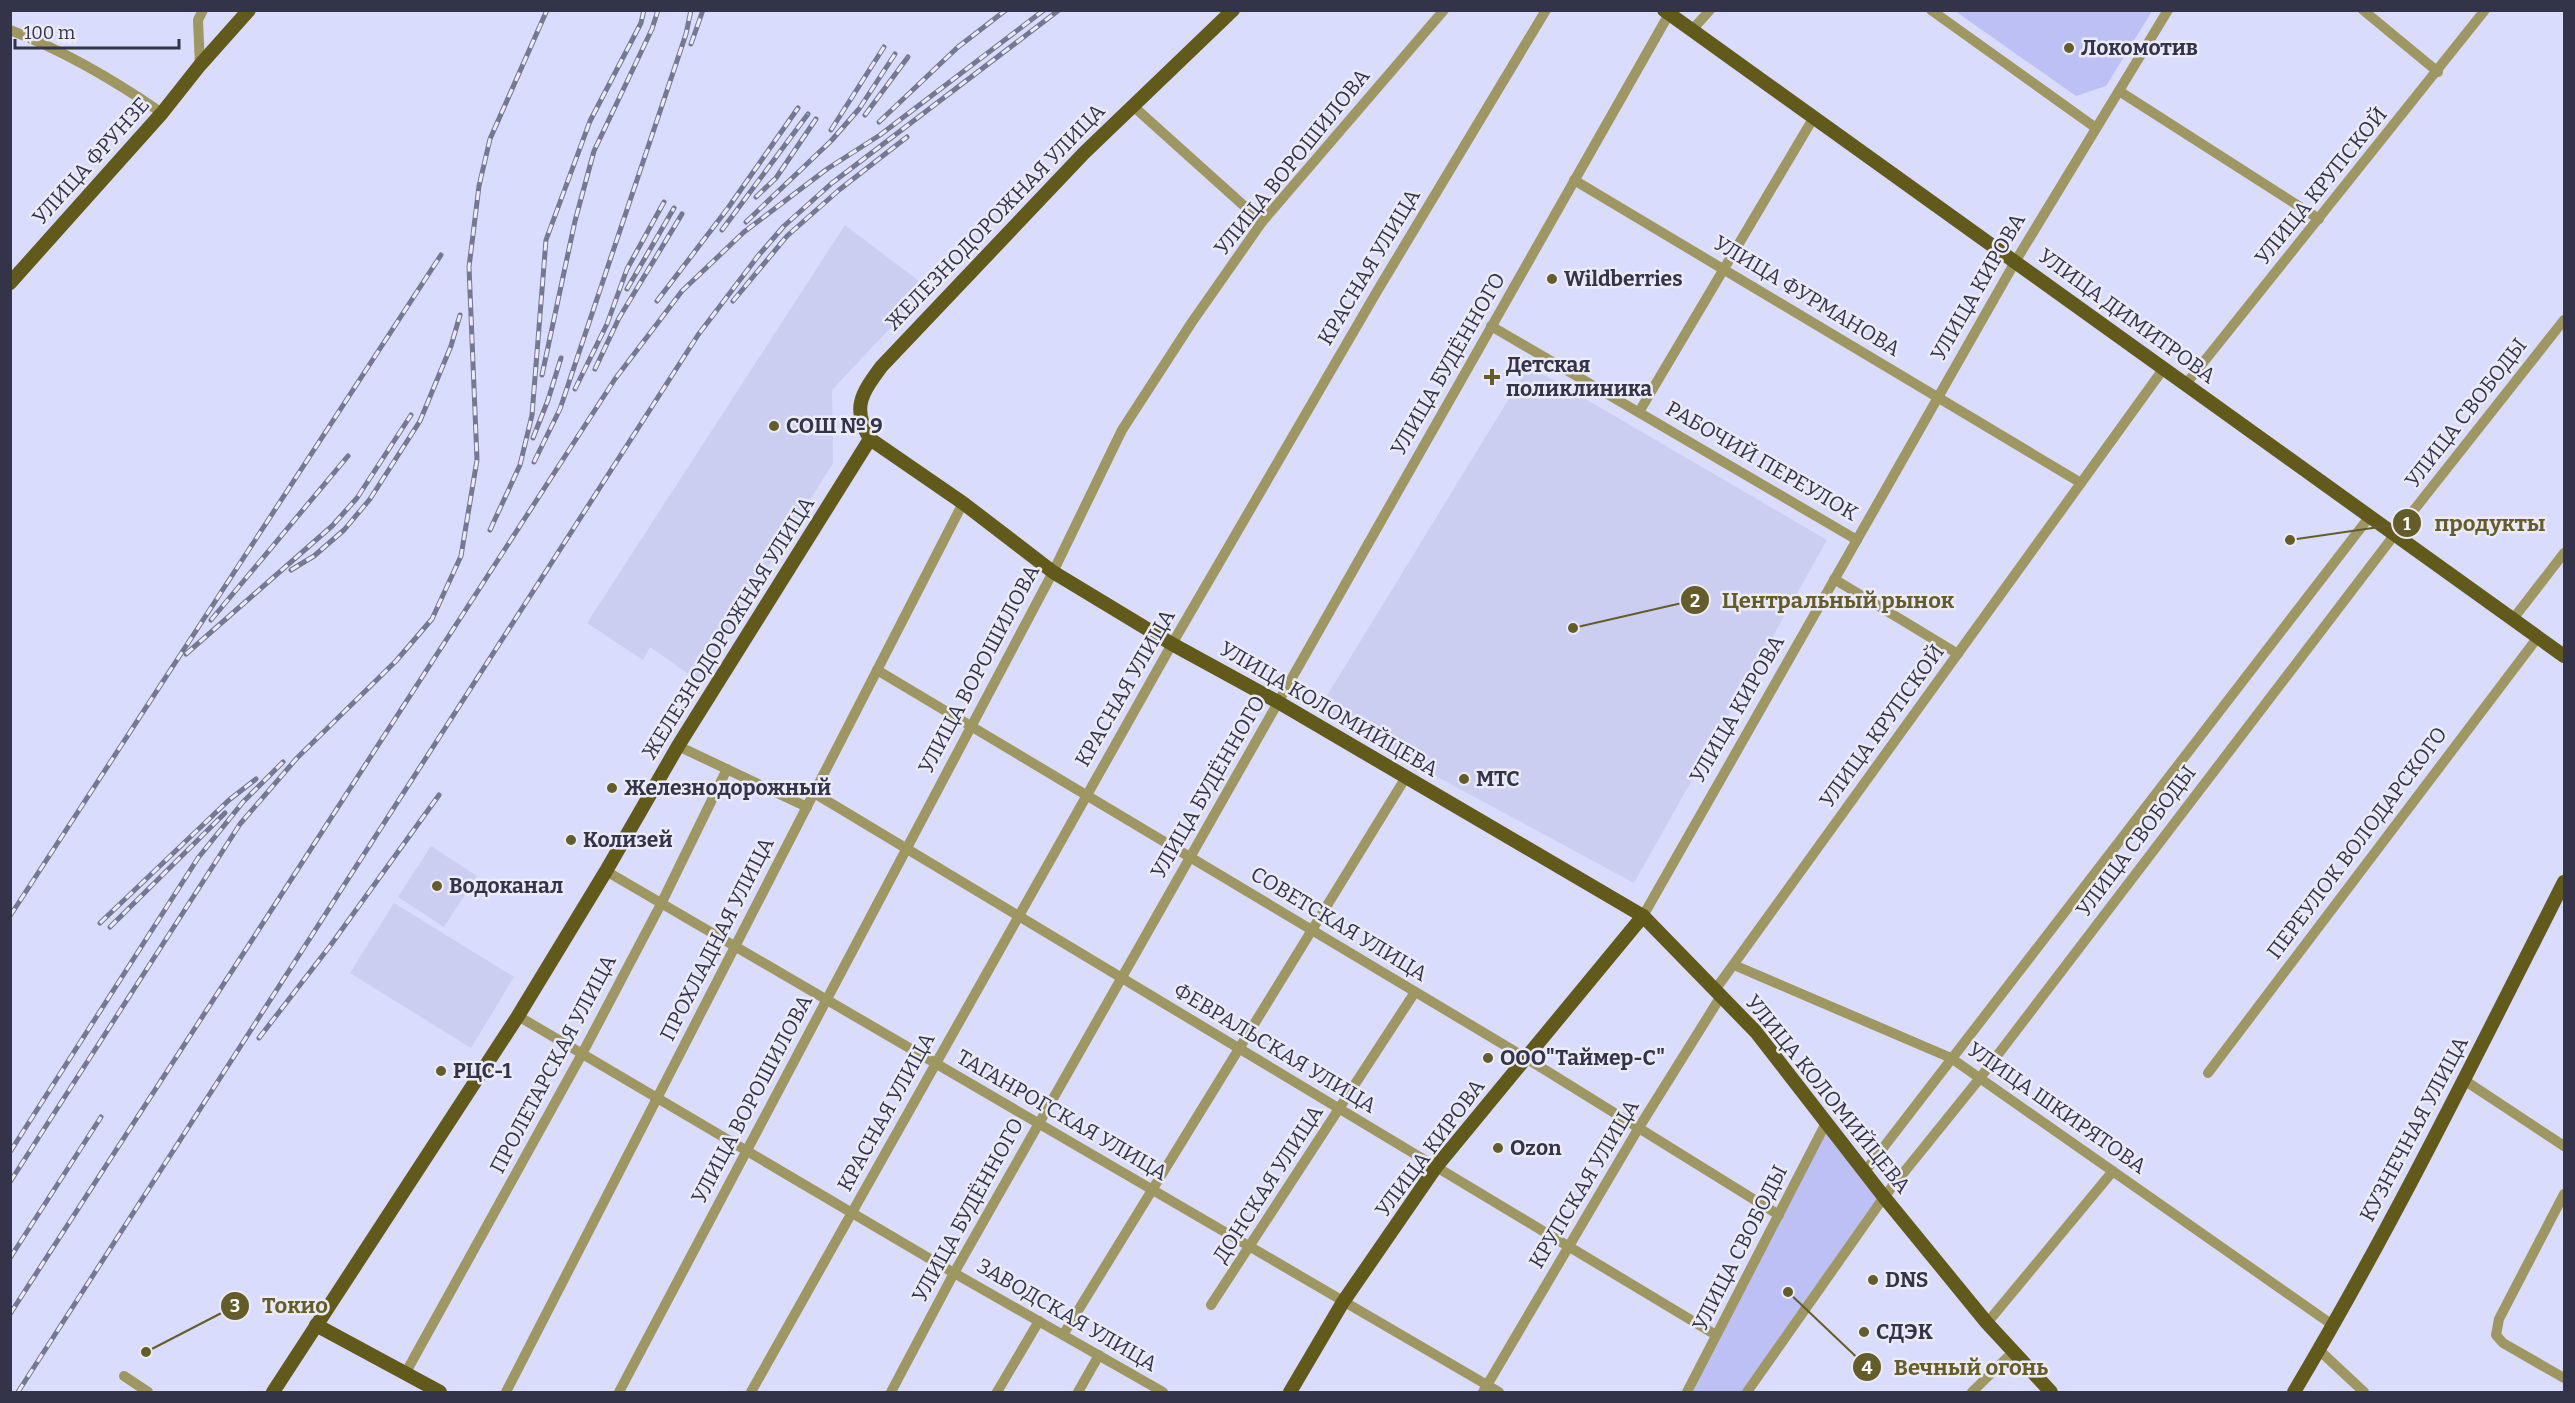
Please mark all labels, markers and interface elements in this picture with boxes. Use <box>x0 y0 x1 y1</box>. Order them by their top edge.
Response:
scale bar <box>15 12 178 50</box>
text: 100 m <box>24 22 75 44</box>
place label: Локомотив <box>2081 35 2198 61</box>
marker: Локомотив <box>2062 41 2076 55</box>
street label: УЛИЦА ВОРОШИЛОВА <box>1209 63 1375 261</box>
street label: УЛИЦА ФРУНЗЕ <box>27 92 155 230</box>
street label: ЖЕЛЕЗНОДОРОЖНАЯ УЛИЦА <box>880 98 1110 336</box>
street label: УЛИЦА КРУПСКОЙ <box>2249 102 2393 270</box>
street label: КРАСНАЯ УЛИЦА <box>1312 184 1426 350</box>
street label: УЛИЦА КИРОВА <box>1925 209 2031 365</box>
street label: УЛИЦА ФУРМАНОВА <box>1709 230 1905 362</box>
street label: УЛИЦА ДИМИТРОВА <box>2033 243 2221 389</box>
place label: Wildberries <box>1564 266 1683 292</box>
street label: УЛИЦА БУДЁННОГО <box>1385 268 1511 460</box>
marker: Wildberries <box>1545 272 1559 286</box>
street label: УЛИЦА СВОБОДЫ <box>2399 333 2533 493</box>
place label: Детская поликлиника <box>1506 352 1652 402</box>
marker: Детская поликлиника <box>1483 368 1501 386</box>
street label: РАБОЧИЙ ПЕРЕУЛОК <box>1661 395 1863 527</box>
place label: СОШ № 9 <box>786 413 883 439</box>
marker: СОШ № 9 <box>767 419 781 433</box>
street label: ЖЕЛЕЗНОДОРОЖНАЯ УЛИЦА <box>636 492 820 764</box>
callout: продукты <box>2392 503 2557 543</box>
text: продукты <box>2435 510 2546 537</box>
text: 1 <box>2403 513 2411 535</box>
street label: УЛИЦА ВОРОШИЛОВА <box>913 560 1045 778</box>
callout: Центральный рынок <box>1680 580 1967 620</box>
text: Центральный рынок <box>1722 587 1955 614</box>
text: 2 <box>1690 590 1700 612</box>
street label: КРАСНАЯ УЛИЦА <box>1069 605 1181 771</box>
street label: УЛИЦА КИРОВА <box>1684 631 1790 787</box>
street label: УЛИЦА КОЛОМИЙЦЕВА <box>1215 636 1443 782</box>
street label: УЛИЦА КРУПСКОЙ <box>1814 639 1950 813</box>
street label: УЛИЦА БУДЁННОГО <box>1145 691 1271 883</box>
street label: ПЕРЕУЛОК ВОЛОДАРСКОГО <box>2261 722 2453 964</box>
street label: УЛИЦА СВОБОДЫ <box>2071 760 2201 922</box>
place label: МТС <box>1476 766 1520 792</box>
marker: МТС <box>1457 772 1471 786</box>
place label: Железнодорожный <box>624 775 831 801</box>
marker: Железнодорожный <box>605 781 619 795</box>
place label: Колизей <box>583 827 673 853</box>
marker: Колизей <box>564 833 578 847</box>
street label: ПРОХЛАДНАЯ УЛИЦА <box>654 833 780 1045</box>
street label: СОВЕТСКАЯ УЛИЦА <box>1246 861 1432 987</box>
place label: Водоканал <box>449 873 563 899</box>
marker: Водоканал <box>430 879 444 893</box>
street label: ПРОЛЕТАРСКАЯ УЛИЦА <box>484 950 622 1178</box>
street label: ФЕВРАЛЬСКАЯ УЛИЦА <box>1169 977 1381 1119</box>
street label: УЛИЦА КОЛОМИЙЦЕВА <box>1740 989 1916 1199</box>
street label: УЛИЦА ВОРОШИЛОВА <box>686 990 818 1208</box>
street label: КРАСНАЯ УЛИЦА <box>832 1028 940 1196</box>
street label: КУЗНЕЧНАЯ УЛИЦА <box>2354 1032 2474 1226</box>
street label: УЛИЦА ШКИРЯТОВА <box>1963 1036 2151 1180</box>
street label: ТАГАНРОГСКАЯ УЛИЦА <box>952 1044 1172 1186</box>
place label: ООО"Таймер-С" <box>1500 1045 1665 1071</box>
marker: ООО"Таймер-С" <box>1481 1051 1495 1065</box>
place label: РЦС-1 <box>453 1058 512 1084</box>
marker: РЦС-1 <box>434 1064 448 1078</box>
street label: УЛИЦА КИРОВА <box>1370 1074 1490 1222</box>
street label: КРУПСКАЯ УЛИЦА <box>1523 1095 1645 1273</box>
street label: ДОНСКАЯ УЛИЦА <box>1207 1100 1329 1268</box>
street label: УЛИЦА БУДЁННОГО <box>907 1113 1029 1307</box>
place label: Ozon <box>1510 1135 1562 1161</box>
marker: Ozon <box>1491 1141 1505 1155</box>
street label: УЛИЦА СВОБОДЫ <box>1687 1161 1793 1335</box>
street label: ЗАВОДСКАЯ УЛИЦА <box>972 1253 1162 1377</box>
place label: DNS <box>1885 1267 1928 1293</box>
marker: DNS <box>1866 1273 1880 1287</box>
callout: Токио <box>220 1286 340 1326</box>
text: Токио <box>262 1292 328 1319</box>
text: 3 <box>230 1295 240 1317</box>
place label: СДЭК <box>1876 1319 1933 1345</box>
marker: СДЭК <box>1857 1325 1871 1339</box>
callout: Вечный огонь <box>1852 1347 2060 1387</box>
text: Вечный огонь <box>1894 1354 2048 1381</box>
text: 4 <box>1862 1357 1873 1379</box>

